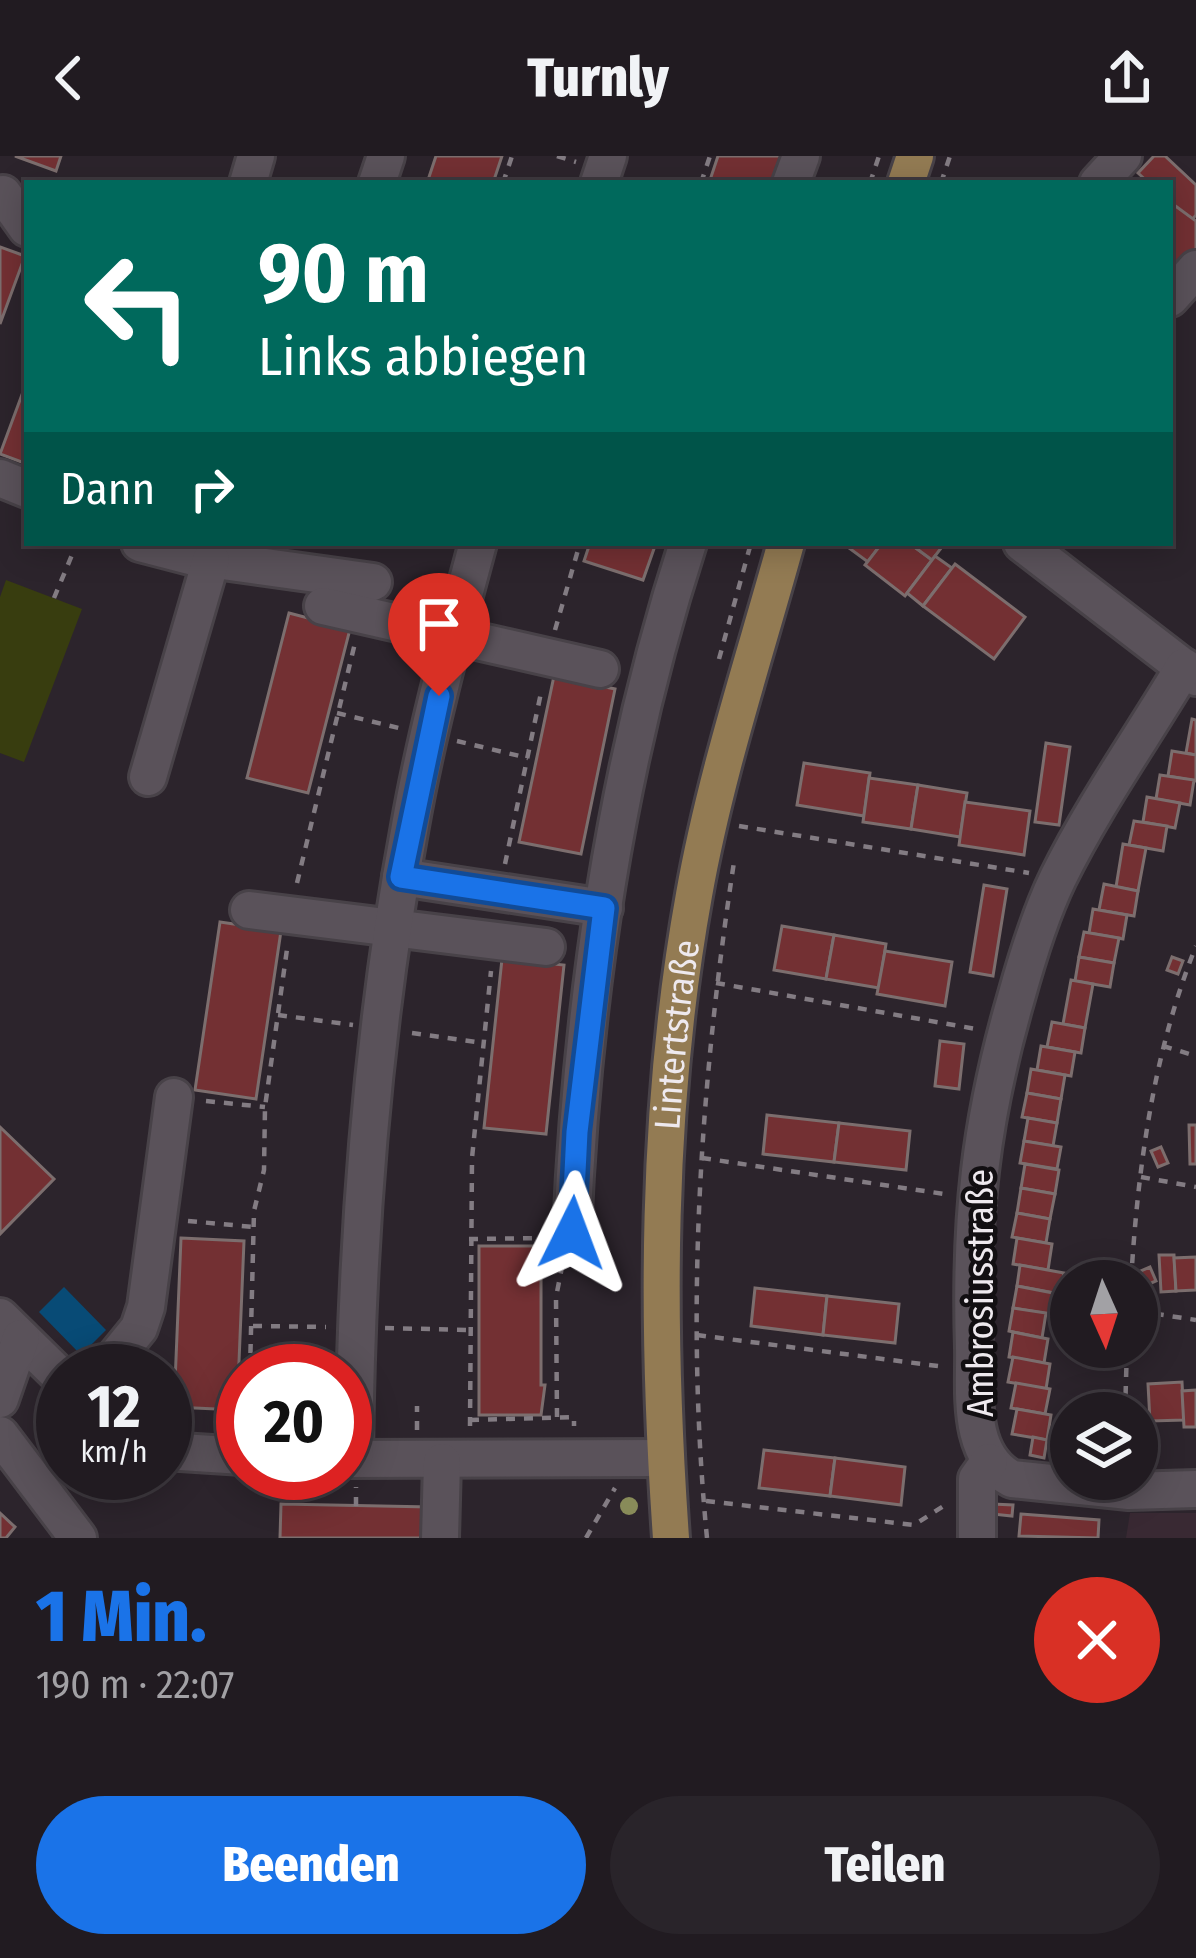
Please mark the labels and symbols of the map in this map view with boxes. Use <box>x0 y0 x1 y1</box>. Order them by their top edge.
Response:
pin <box>388 573 490 696</box>
street label: Lintertstraße <box>645 937 709 1131</box>
street label: Ambrosiusstraße <box>959 1169 1003 1417</box>
position arrow <box>509 1170 635 1296</box>
north arrow <box>1050 1260 1158 1368</box>
speed limit sign: 20 <box>216 1344 372 1500</box>

